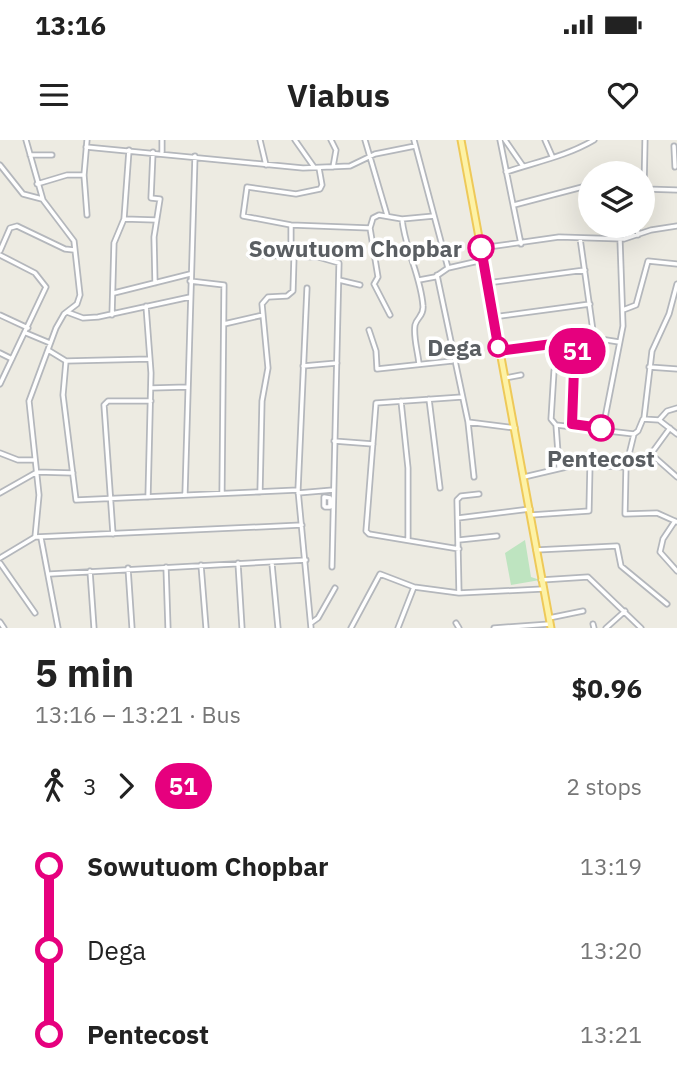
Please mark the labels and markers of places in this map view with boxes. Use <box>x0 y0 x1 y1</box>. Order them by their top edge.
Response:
place label: Sowutuom Chopbar <box>248 233 462 263</box>
marker: Sowutuom Chopbar <box>468 235 494 261</box>
place label: Dega <box>427 332 482 362</box>
marker: Dega <box>488 337 508 357</box>
marker: Pentecost <box>588 415 614 441</box>
place label: Pentecost <box>547 443 655 473</box>

